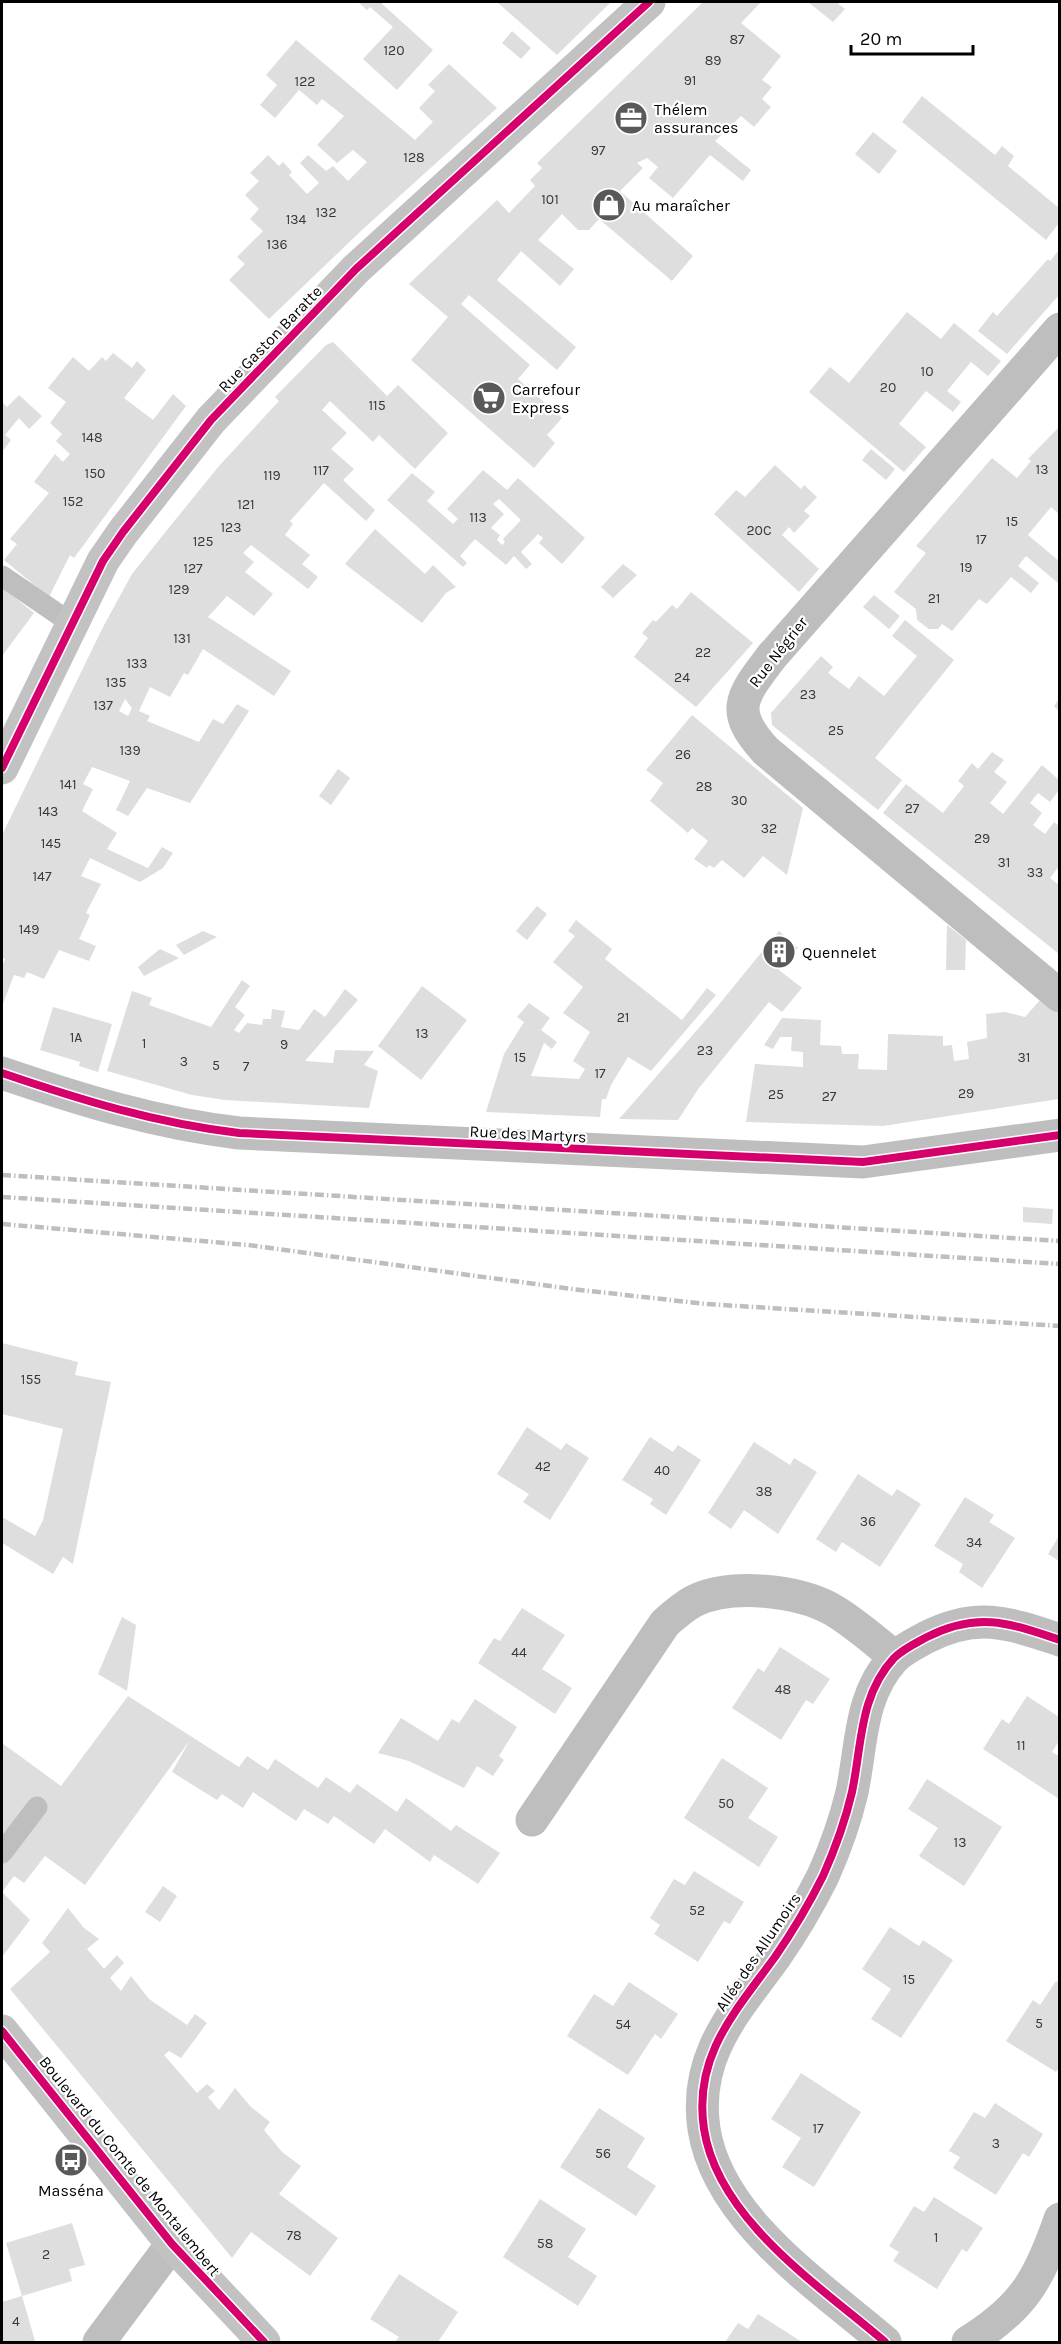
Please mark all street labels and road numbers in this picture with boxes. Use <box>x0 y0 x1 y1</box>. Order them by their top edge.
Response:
street label: Rue Gaston Baratte <box>214 282 326 396</box>
street label: Rue Négrier <box>745 613 812 691</box>
street label: Rue des Martyrs <box>469 1121 587 1147</box>
street label: Allée des Allumoirs <box>711 1889 805 2015</box>
street label: Boulevard du Comte de Montalembert <box>35 2052 225 2280</box>

